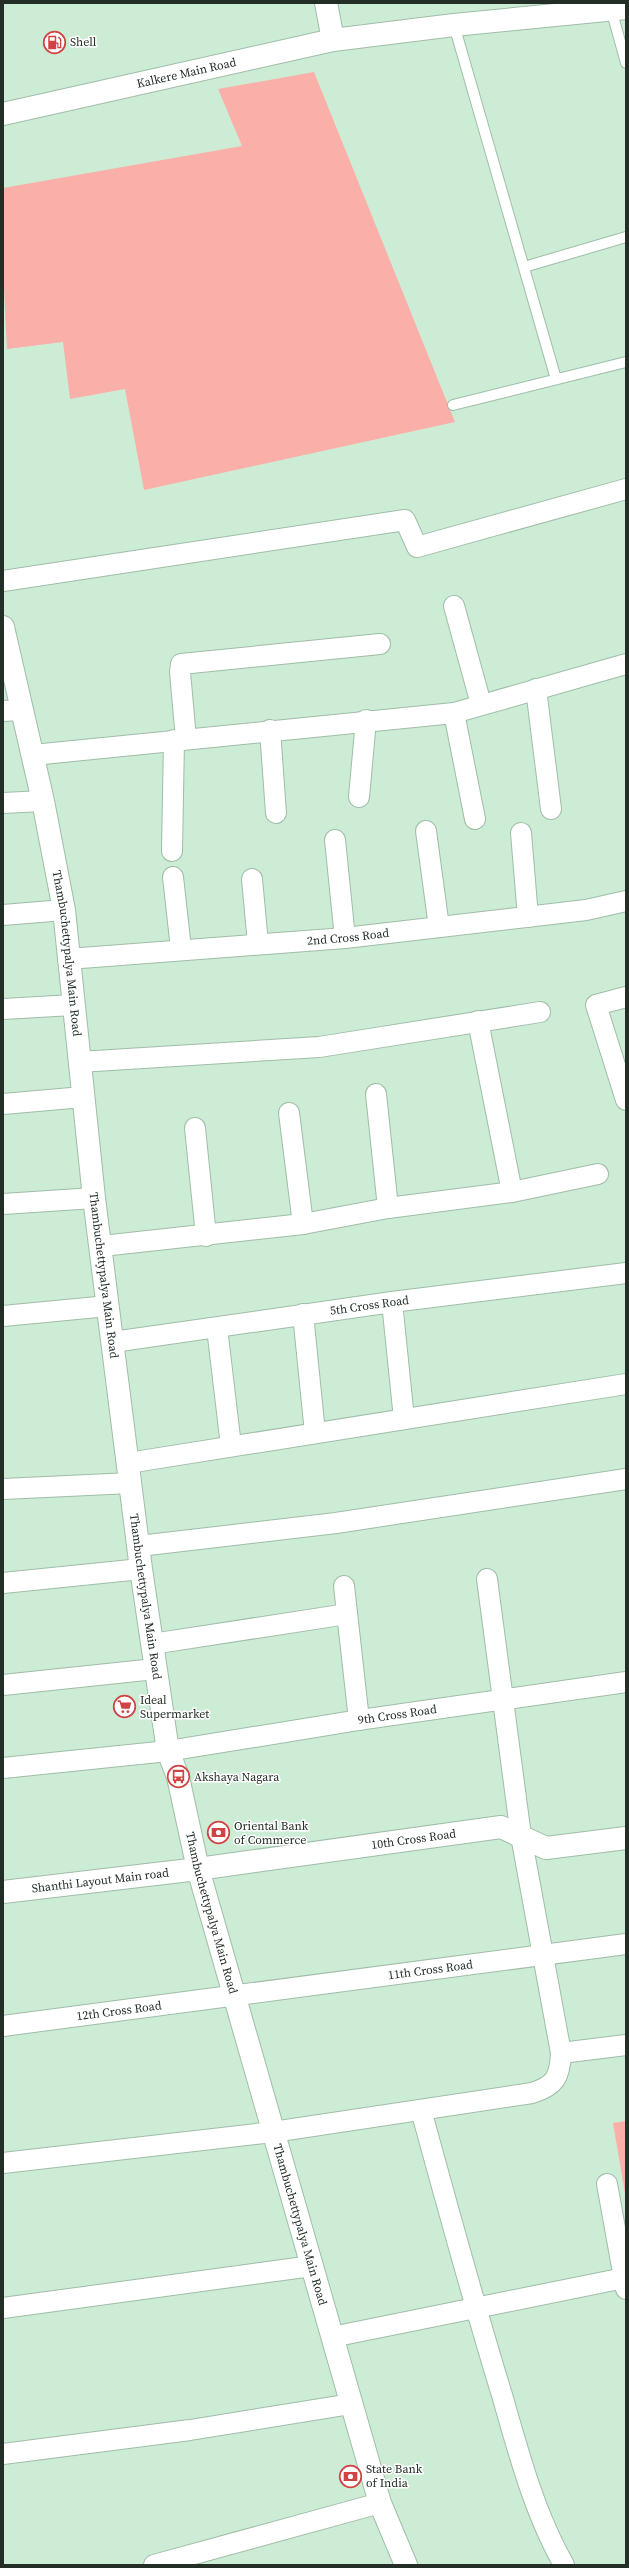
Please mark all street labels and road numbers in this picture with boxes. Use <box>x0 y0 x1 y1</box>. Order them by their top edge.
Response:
street label: Kalkere Main Road <box>135 54 238 92</box>
street label: Thambuchettypalya Main Road <box>49 869 85 1037</box>
street label: 2nd Cross Road <box>306 925 390 949</box>
street label: Thambuchettypalya Main Road <box>85 1191 122 1359</box>
street label: 5th Cross Road <box>329 1292 410 1319</box>
street label: Thambuchettypalya Main Road <box>126 1513 165 1681</box>
street label: 9th Cross Road <box>357 1701 438 1728</box>
street label: 10th Cross Road <box>370 1825 457 1853</box>
street label: Thambuchettypalya Main Road <box>182 1830 241 1996</box>
street label: Shanthi Layout Main road <box>31 1864 170 1897</box>
street label: 11th Cross Road <box>387 1956 474 1983</box>
street label: 12th Cross Road <box>76 1997 163 2024</box>
street label: Thambuchettypalya Main Road <box>269 2142 331 2307</box>

